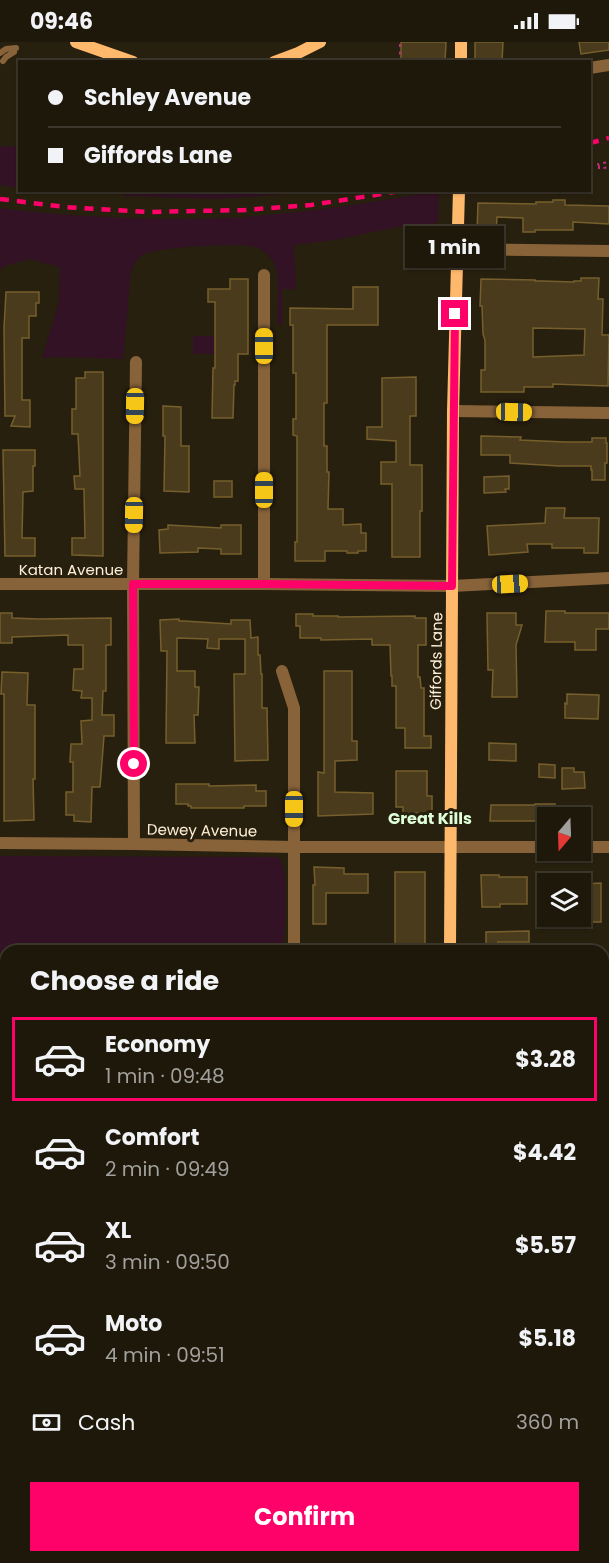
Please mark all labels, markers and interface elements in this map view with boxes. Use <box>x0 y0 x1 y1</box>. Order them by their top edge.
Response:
text: 09:46 <box>30 6 93 37</box>
text: Schley Avenue <box>84 82 251 113</box>
text: Giffords Lane <box>84 140 232 171</box>
callout: 1 min <box>406 227 504 269</box>
text: 1 min <box>428 233 481 261</box>
route end <box>441 300 468 327</box>
car <box>255 328 273 364</box>
car <box>126 388 144 424</box>
car <box>496 403 532 421</box>
car <box>255 472 273 508</box>
car <box>125 497 143 533</box>
street label: Katan Avenue <box>19 559 123 580</box>
car <box>492 574 528 594</box>
street label: Giffords Lane <box>425 612 447 710</box>
route start <box>120 750 147 777</box>
car <box>285 791 303 827</box>
district label: Great Kills <box>388 807 472 830</box>
north arrow <box>537 807 591 861</box>
map controls <box>537 807 591 927</box>
street label: Dewey Avenue <box>147 819 257 841</box>
button: layers <box>537 873 591 927</box>
text: Choose a ride <box>30 962 219 999</box>
text: Economy <box>105 1029 210 1060</box>
icon: car <box>33 1032 87 1086</box>
text: $3.28 <box>515 1044 576 1075</box>
text: 1 min · 09:48 <box>105 1062 225 1090</box>
text: Comfort <box>105 1122 199 1153</box>
icon: car <box>33 1125 87 1179</box>
text: $4.42 <box>513 1137 576 1168</box>
text: 2 min · 09:49 <box>105 1155 230 1183</box>
text: XL <box>105 1215 131 1246</box>
icon: car <box>33 1218 87 1272</box>
text: $5.57 <box>515 1230 576 1261</box>
text: 3 min · 09:50 <box>105 1248 230 1276</box>
text: Moto <box>105 1308 162 1339</box>
icon: car <box>33 1311 87 1365</box>
text: $5.18 <box>518 1323 576 1354</box>
text: 4 min · 09:51 <box>105 1341 225 1369</box>
icon: cash <box>30 1406 63 1439</box>
text: Cash <box>78 1407 135 1438</box>
text: 360 m <box>516 1408 579 1436</box>
button: Confirm <box>30 1482 579 1551</box>

